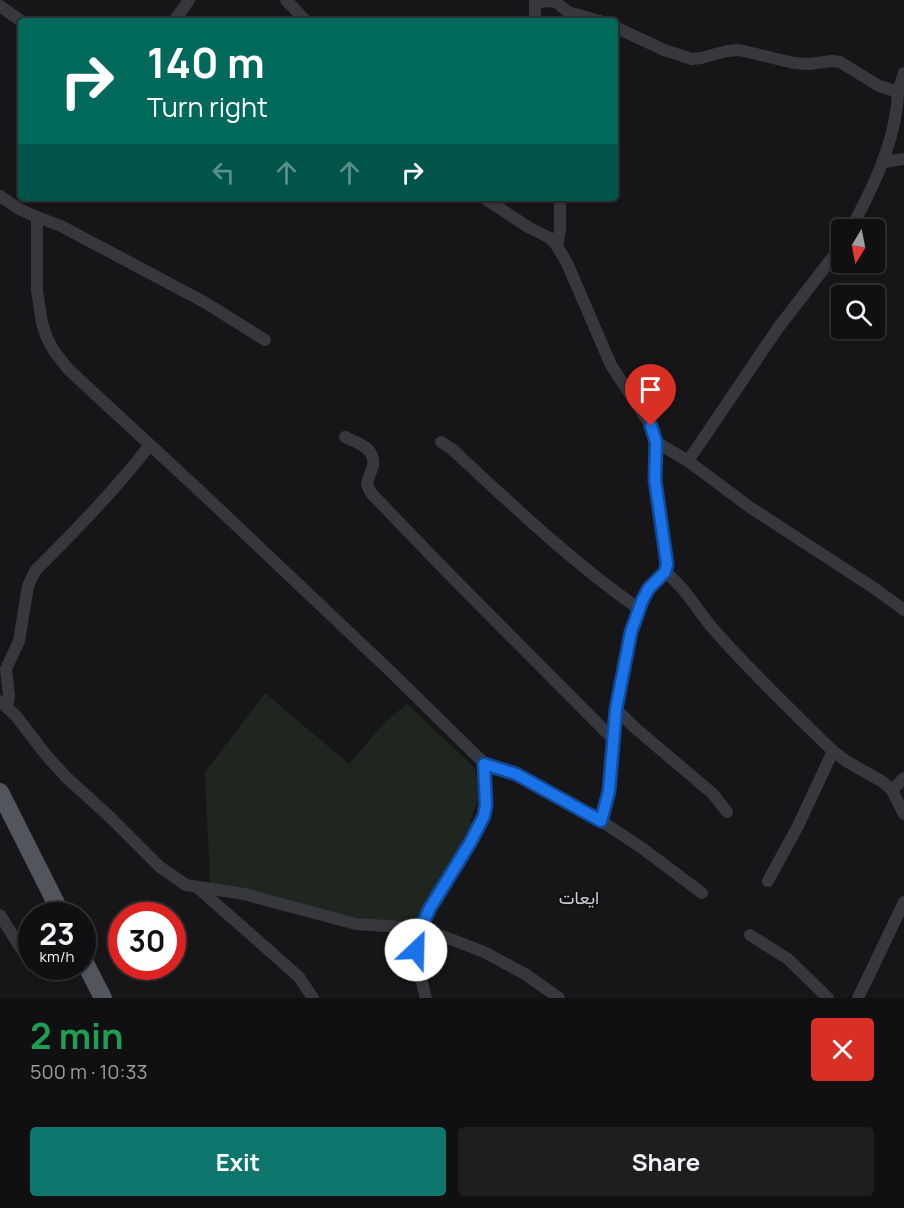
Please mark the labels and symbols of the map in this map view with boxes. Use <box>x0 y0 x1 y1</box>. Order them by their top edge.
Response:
north arrow <box>831 219 885 273</box>
pin <box>625 364 676 426</box>
district label: ايعات <box>559 885 599 909</box>
speed limit sign: 30 <box>108 902 186 980</box>
position arrow <box>384 918 448 982</box>

